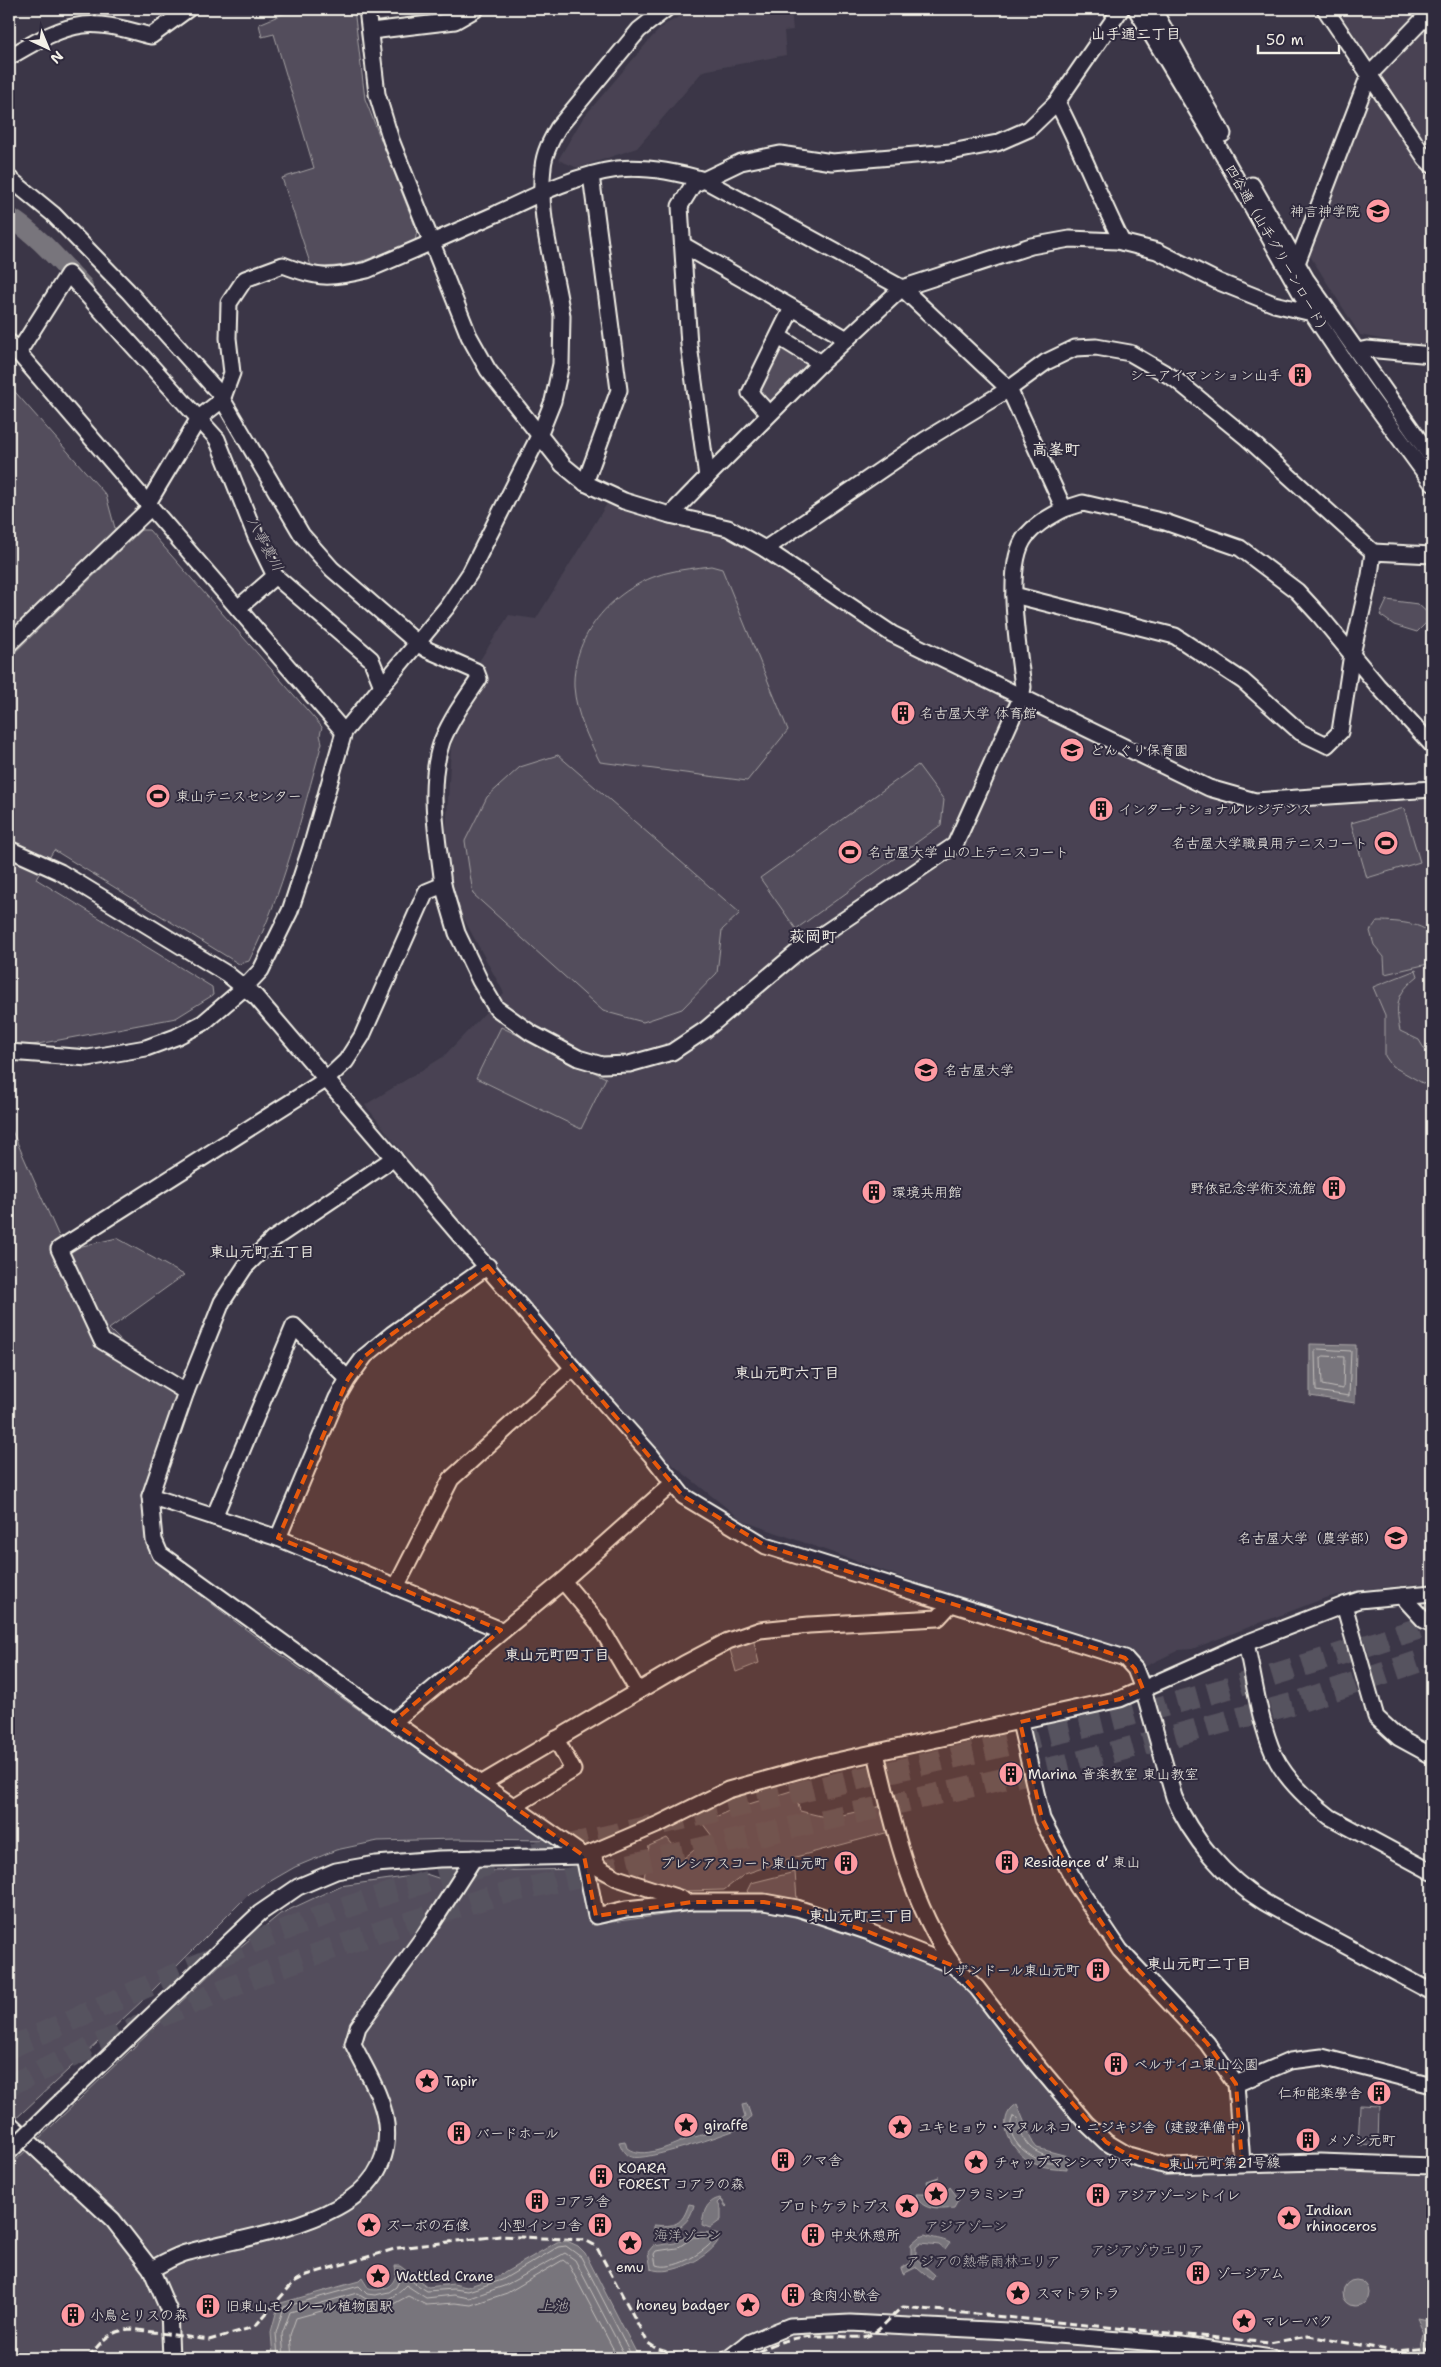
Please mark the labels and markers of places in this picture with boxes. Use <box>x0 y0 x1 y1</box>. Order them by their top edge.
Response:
school or university icon: 神言神学院 <box>1365 198 1391 224</box>
place label: 神言神学院 <box>1290 202 1360 220</box>
building icon: シーアイマンション山手 <box>1287 362 1313 388</box>
place label: シーアイマンション山手 <box>1130 366 1282 384</box>
building icon: 名古屋大学 体育館 <box>890 700 916 726</box>
place label: 名古屋大学 体育館 <box>920 704 1037 722</box>
school or university icon: どんぐり保育園 <box>1059 737 1085 763</box>
place label: どんぐり保育園 <box>1090 741 1188 759</box>
sports icon: 東山テニスセンター <box>145 783 171 809</box>
place label: 東山テニスセンター <box>176 787 302 805</box>
building icon: インターナショナルレジデンス <box>1088 796 1114 822</box>
place label: インターナショナルレジデンス <box>1118 800 1312 818</box>
sports icon: 名古屋大学職員用テニスコート <box>1373 830 1399 856</box>
place label: 名古屋大学職員用テニスコート <box>1172 834 1368 852</box>
sports icon: 名古屋大学 山の上テニスコート <box>837 839 863 865</box>
place label: 名古屋大学 山の上テニスコート <box>868 843 1069 861</box>
school or university icon: 名古屋大学 <box>913 1057 939 1083</box>
place label: 名古屋大学 <box>944 1061 1014 1079</box>
building icon: 野依記念学術交流館 <box>1321 1175 1347 1201</box>
building icon: 環境共用館 <box>861 1179 887 1205</box>
place label: 野依記念学術交流館 <box>1190 1179 1316 1197</box>
place label: 環境共用館 <box>892 1183 962 1201</box>
school or university icon: 名古屋大学（農学部） <box>1383 1525 1409 1551</box>
place label: 名古屋大学（農学部） <box>1238 1529 1378 1547</box>
building icon: Marina 音楽教室 東山教室 <box>998 1761 1024 1787</box>
place label: Marina 音楽教室 東山教室 <box>1028 1765 1199 1783</box>
building icon: Residence d’ 東山 <box>994 1849 1020 1875</box>
building icon: プレシアスコート東山元町 <box>833 1850 859 1876</box>
place label: Residence d’ 東山 <box>1024 1853 1140 1871</box>
place label: プレシアスコート東山元町 <box>660 1854 828 1872</box>
building icon: レザンドール東山元町 <box>1085 1957 1111 1983</box>
place label: レザンドール東山元町 <box>941 1961 1080 1979</box>
building icon: ベルサイユ東山公園 <box>1103 2051 1129 2077</box>
place label: ベルサイユ東山公園 <box>1134 2055 1259 2073</box>
place icon: Tapir <box>414 2068 440 2094</box>
place label: Tapir <box>444 2072 478 2090</box>
building icon: 仁和能楽學舎 <box>1366 2080 1392 2106</box>
place label: 仁和能楽學舎 <box>1278 2084 1362 2102</box>
place icon: giraffe <box>673 2112 699 2138</box>
place icon: ユキヒョウ・マヌルネコ・ニジキジ舎（建設準備中） <box>887 2114 913 2140</box>
place label: giraffe <box>704 2116 748 2134</box>
place label: ユキヒョウ・マヌルネコ・ニジキジ舎（建設準備中） <box>918 2118 1254 2136</box>
building icon: バードホール <box>446 2120 472 2146</box>
place label: バードホール <box>476 2124 559 2142</box>
building icon: メゾン元町 <box>1295 2127 1321 2153</box>
place label: メゾン元町 <box>1326 2131 1396 2149</box>
building icon: クマ舎 <box>770 2147 796 2173</box>
place icon: チャップマンシマウマ <box>963 2149 989 2175</box>
place label: クマ舎 <box>800 2151 842 2169</box>
place label: チャップマンシマウマ <box>994 2153 1134 2171</box>
place label: KOARA FOREST コアラの森 <box>618 2159 745 2193</box>
building icon: KOARA FOREST コアラの森 <box>588 2163 614 2189</box>
place icon: フラミンゴ <box>923 2181 949 2207</box>
building icon: アジアゾーントイレ <box>1085 2182 1111 2208</box>
place label: フラミンゴ <box>954 2185 1024 2203</box>
place label: アジアゾーントイレ <box>1116 2186 1240 2204</box>
building icon: コアラ舎 <box>524 2188 550 2214</box>
place label: コアラ舎 <box>554 2192 610 2210</box>
place icon: プロトケラトプス <box>894 2193 920 2219</box>
place label: プロトケラトプス <box>779 2197 890 2215</box>
place label: Indian rhinoceros <box>1306 2201 1377 2235</box>
place icon: Indian rhinoceros <box>1276 2205 1302 2231</box>
place icon: ズーボの石像 <box>356 2212 382 2238</box>
building icon: 小型インコ舎 <box>587 2212 613 2238</box>
place label: ズーボの石像 <box>386 2216 470 2234</box>
place label: 小型インコ舎 <box>498 2216 582 2234</box>
building icon: 中央休憩所 <box>800 2222 826 2248</box>
place label: 中央休憩所 <box>830 2226 900 2244</box>
place icon: emu <box>617 2230 643 2256</box>
place label: emu <box>616 2258 644 2276</box>
building icon: ゾージアム <box>1185 2260 1211 2286</box>
place icon: Wattled Crane <box>365 2263 391 2289</box>
place label: ゾージアム <box>1216 2264 1285 2282</box>
place label: Wattled Crane <box>396 2267 494 2285</box>
place icon: スマトラトラ <box>1005 2280 1031 2306</box>
building icon: 食肉小獣舎 <box>780 2282 806 2308</box>
place label: スマトラトラ <box>1036 2284 1120 2302</box>
place label: 食肉小獣舎 <box>810 2286 880 2304</box>
place icon: honey badger <box>735 2292 761 2318</box>
building icon: 旧東山モノレール植物園駅 <box>195 2293 221 2319</box>
place label: honey badger <box>636 2296 730 2314</box>
place label: 旧東山モノレール植物園駅 <box>226 2297 393 2315</box>
building icon: 小鳥とリスの森 <box>60 2302 86 2328</box>
place label: 小鳥とリスの森 <box>90 2306 188 2324</box>
place icon: マレーバク <box>1231 2308 1257 2334</box>
place label: マレーバク <box>1262 2312 1333 2330</box>

